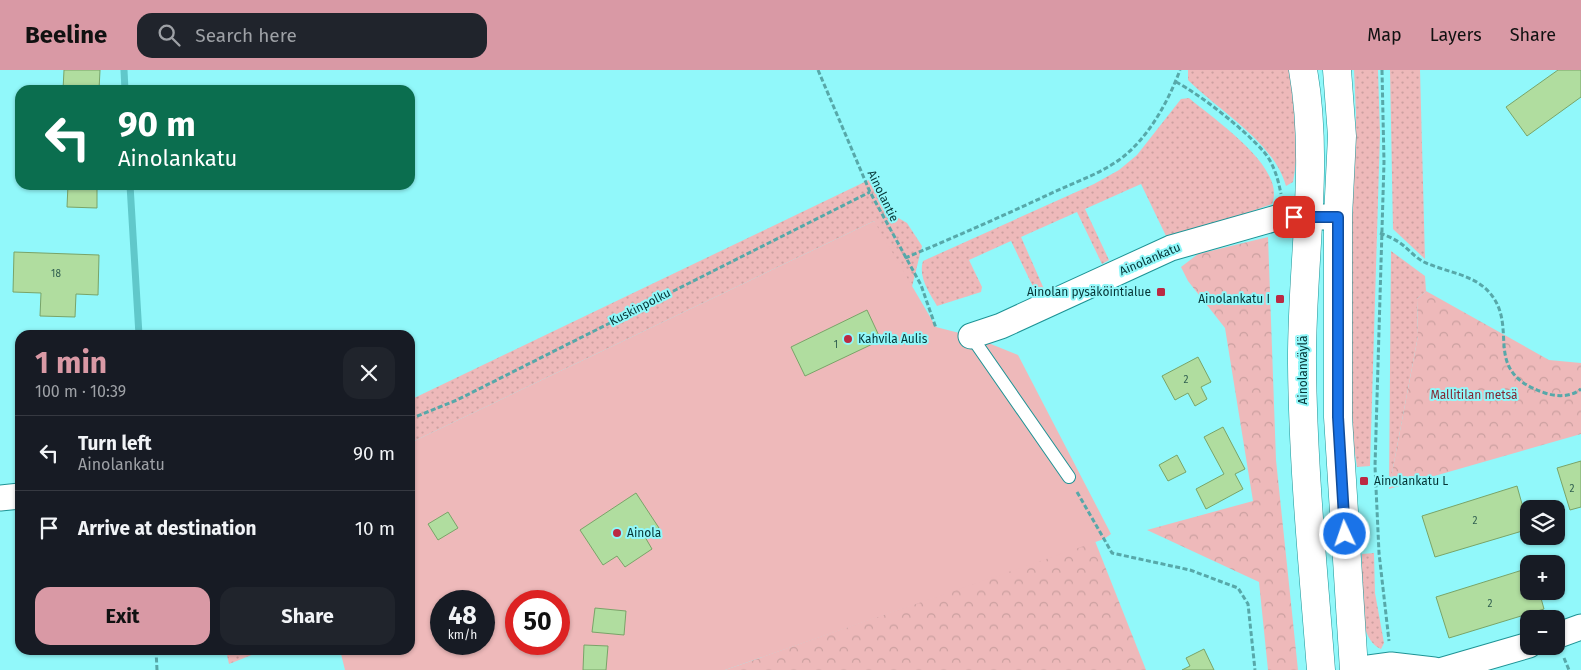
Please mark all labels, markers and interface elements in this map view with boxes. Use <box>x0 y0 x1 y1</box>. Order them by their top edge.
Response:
search box <box>137 13 487 58</box>
text: Beeline <box>25 21 107 49</box>
icon: search <box>155 21 183 49</box>
text: Search here <box>195 24 297 47</box>
text: Map <box>1367 24 1402 46</box>
text: Layers <box>1430 24 1482 46</box>
text: Share <box>1510 24 1556 46</box>
text: 90 m <box>118 103 196 145</box>
icon: left <box>35 105 100 170</box>
text: Ainolankatu <box>118 145 237 172</box>
street label: Ainolantie <box>865 168 901 224</box>
pin <box>1273 196 1315 238</box>
icon: arrive <box>1280 203 1308 231</box>
street label: Ainolankatu <box>1117 240 1183 278</box>
house number: 18 <box>51 268 61 280</box>
place label: Ainolan pysäköintialue <box>1027 285 1151 299</box>
street label: Kuskinpolku <box>607 286 673 328</box>
marker: Ainolan pysäköintialue <box>1155 286 1167 298</box>
place label: Ainolankatu I <box>1198 292 1270 306</box>
marker: Ainolankatu I <box>1274 293 1286 305</box>
place label: Kahvila Aulis <box>858 332 928 346</box>
marker: Kahvila Aulis <box>842 333 854 345</box>
street label: Ainolanväylä <box>1296 335 1310 405</box>
house number: 1 <box>834 339 838 351</box>
text: 1 min <box>35 345 107 381</box>
button: close <box>343 347 395 399</box>
house number: 2 <box>1184 374 1189 386</box>
text: 100 m · 10:39 <box>35 382 126 401</box>
park label: Mallitilan metsä <box>1430 388 1518 402</box>
text: Turn left <box>78 432 152 455</box>
icon: left <box>35 439 63 467</box>
text: 90 m <box>353 442 395 465</box>
text: Ainolankatu <box>78 455 165 474</box>
place label: Ainolankatu L <box>1374 474 1448 488</box>
marker: Ainolankatu L <box>1358 475 1370 487</box>
house number: 2 <box>1570 483 1575 495</box>
map controls <box>1520 500 1565 655</box>
button: layers <box>1520 500 1565 545</box>
position arrow <box>1318 507 1370 559</box>
icon: arrive <box>35 514 63 542</box>
house number: 2 <box>1473 515 1478 527</box>
text: Arrive at destination <box>78 517 257 540</box>
text: 10 m <box>355 517 395 540</box>
place label: Ainola <box>627 526 661 540</box>
marker: Ainola <box>611 527 623 539</box>
button: + <box>1520 555 1565 600</box>
button: Exit <box>35 587 210 645</box>
button: Share <box>220 587 395 645</box>
speed limit sign: 50 <box>505 590 570 655</box>
house number: 2 <box>1488 598 1493 610</box>
text: 48 <box>448 601 477 631</box>
button: − <box>1520 610 1565 655</box>
text: km/h <box>448 628 477 642</box>

